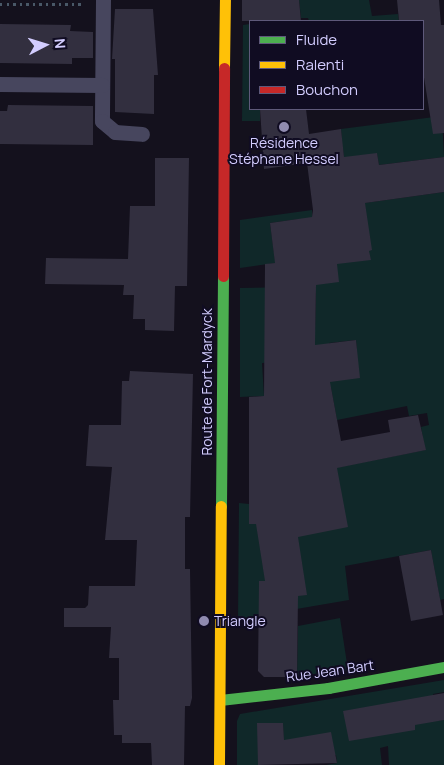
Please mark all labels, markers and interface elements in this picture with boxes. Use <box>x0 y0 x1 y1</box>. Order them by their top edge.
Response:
north arrow <box>20 20 70 70</box>
legend <box>249 20 424 110</box>
text: Fluide <box>296 29 337 50</box>
text: N <box>51 38 70 49</box>
text: Ralenti <box>296 54 344 75</box>
text: Bouchon <box>296 79 358 100</box>
marker: Résidence Stéphane Hessel <box>278 121 290 133</box>
place label: Résidence Stéphane Hessel <box>229 135 339 168</box>
street label: Route de Fort-Mardyck <box>199 308 215 456</box>
place label: Triangle <box>214 613 266 629</box>
marker: Triangle <box>198 615 210 627</box>
street label: Rue Jean Bart <box>285 657 375 685</box>

